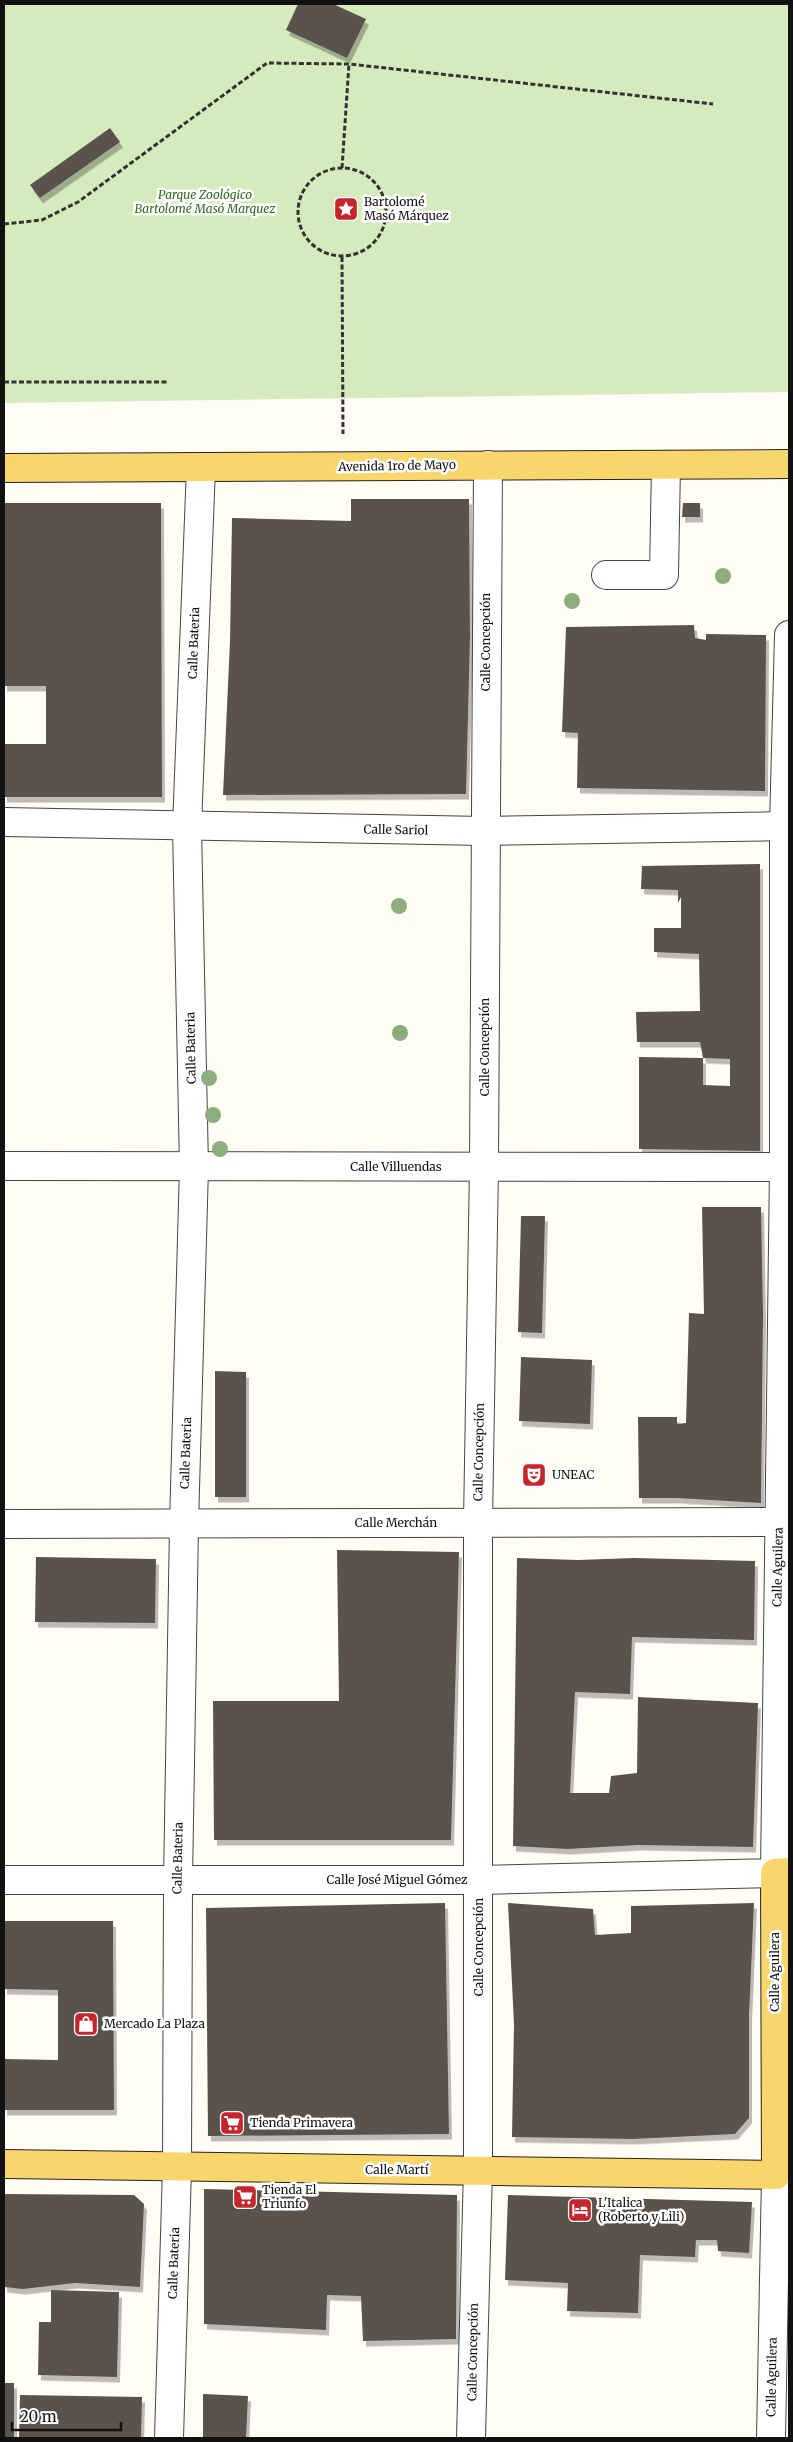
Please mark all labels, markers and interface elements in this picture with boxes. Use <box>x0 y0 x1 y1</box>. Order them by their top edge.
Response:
park label: Parque Zoológico Bartolomé Masó Marquez <box>135 187 276 216</box>
place label: Bartolomé Masó Márquez <box>364 194 449 223</box>
place icon: Bartolomé Masó Márquez <box>333 196 359 222</box>
street label: Avenida 1ro de Mayo <box>337 457 456 474</box>
street label: Calle Concepción <box>478 593 493 691</box>
street label: Calle Bateria <box>185 606 202 679</box>
street label: Calle Sariol <box>364 821 429 838</box>
street label: Calle Concepción <box>477 998 492 1096</box>
street label: Calle Bateria <box>182 1011 199 1084</box>
street label: Calle Villuendas <box>350 1159 442 1174</box>
street label: Calle Concepción <box>470 1403 487 1501</box>
street label: Calle Bateria <box>177 1416 194 1489</box>
theatre icon: UNEAC <box>521 1462 547 1488</box>
place label: UNEAC <box>552 1467 595 1482</box>
street label: Calle Merchán <box>355 1515 437 1530</box>
street label: Calle Aguilera <box>769 1526 786 1607</box>
street label: Calle Bateria <box>169 1821 186 1894</box>
street label: Calle José Miguel Gómez <box>326 1872 468 1887</box>
street label: Calle Concepción <box>471 1898 486 1996</box>
street label: Calle Aguilera <box>767 1932 782 2012</box>
shop icon: Mercado La Plaza <box>73 2011 99 2037</box>
place label: Mercado La Plaza <box>104 2016 205 2031</box>
supermarket icon: Tienda Primavera <box>219 2110 245 2136</box>
place label: Tienda Primavera <box>250 2115 353 2130</box>
street label: Calle Martí <box>365 2162 430 2177</box>
place label: Tienda El Triunfo <box>262 2182 317 2211</box>
supermarket icon: Tienda El Triunfo <box>232 2184 258 2210</box>
place label: L'Italica (Roberto y Lili) <box>598 2195 684 2224</box>
hotel icon: L'Italica (Roberto y Lili) <box>567 2197 593 2223</box>
street label: Calle Bateria <box>165 2226 182 2299</box>
street label: Calle Concepción <box>464 2303 481 2401</box>
street label: Calle Aguilera <box>763 2336 780 2417</box>
scale bar <box>12 2400 121 2432</box>
text: 20 m <box>20 2407 57 2426</box>

